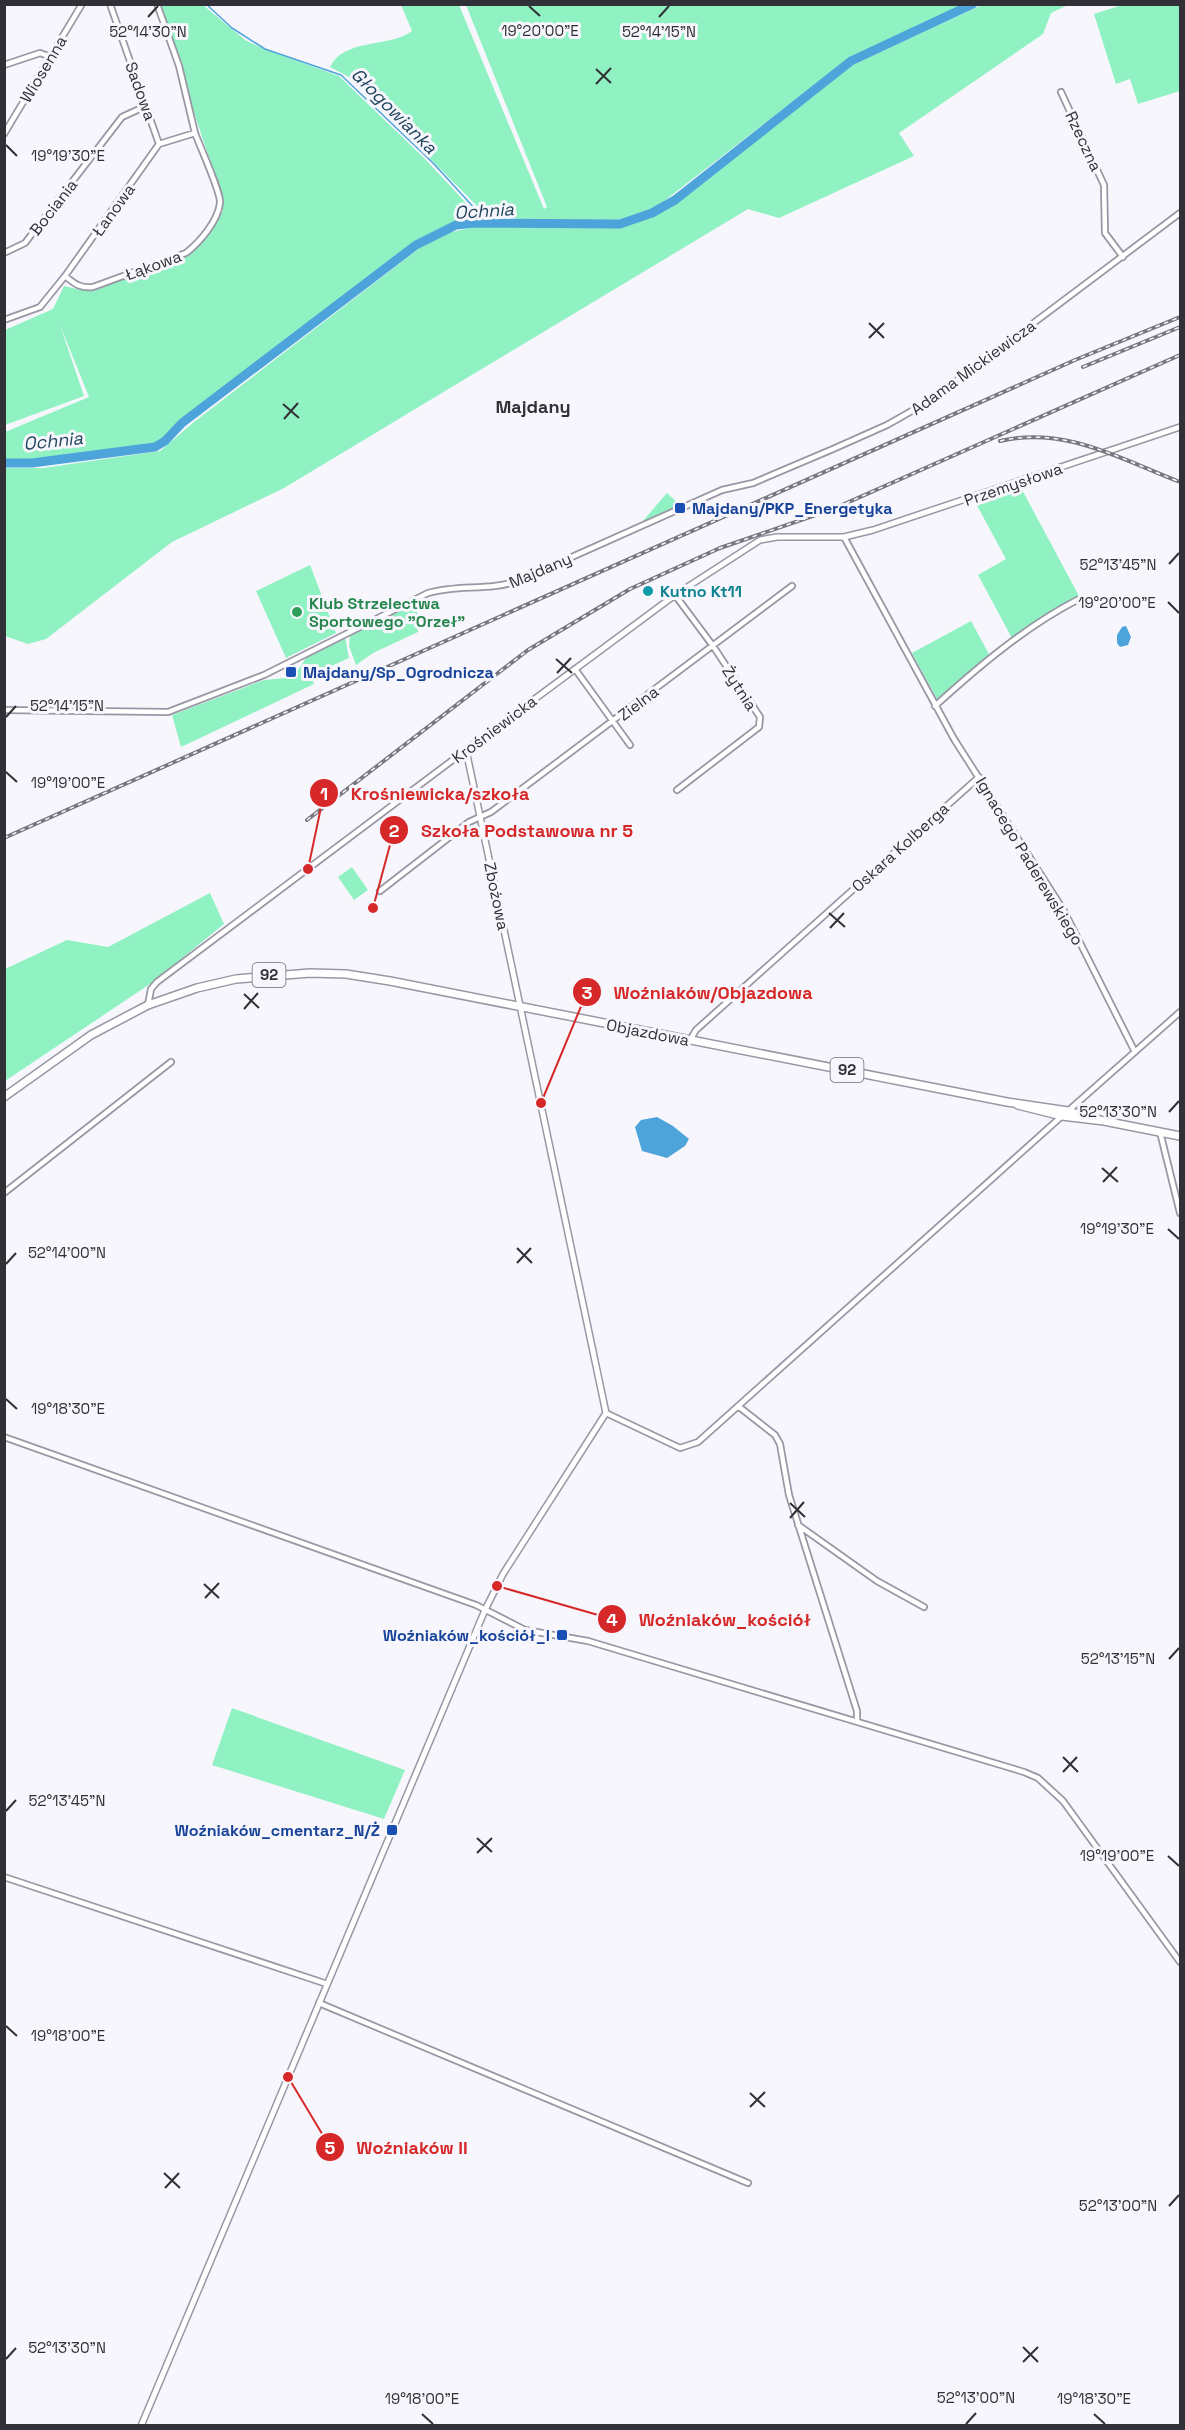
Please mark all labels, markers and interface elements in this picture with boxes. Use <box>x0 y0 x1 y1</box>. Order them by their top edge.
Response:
text: 19°20'00"E <box>501 21 579 40</box>
text: 52°14'30"N <box>109 22 187 41</box>
text: 52°14'15"N <box>622 22 696 41</box>
street label: Wiosenna <box>15 32 72 107</box>
street label: Sadowa <box>120 59 161 123</box>
water label: Głogowianka <box>347 63 443 159</box>
street label: Rzeczna <box>1060 108 1107 175</box>
text: 19°19'30"E <box>31 146 105 165</box>
street label: Bociania <box>25 175 82 240</box>
street label: Łanowa <box>87 180 140 241</box>
water label: Ochnia <box>453 197 515 224</box>
street label: Łąkowa <box>122 246 184 285</box>
street label: Adama Mickiewicza <box>907 315 1040 420</box>
district label: Majdany <box>495 395 571 418</box>
water label: Ochnia <box>22 426 84 455</box>
street label: Przemysłowa <box>961 458 1065 511</box>
place label: Majdany/PKP_Energetyka <box>692 498 893 519</box>
marker: Majdany/PKP_Energetyka <box>673 501 687 515</box>
street label: Majdany <box>506 548 575 593</box>
text: 52°13'45"N <box>1080 555 1156 574</box>
place label: Kutno Kt11 <box>660 581 742 602</box>
marker: Kutno Kt11 <box>641 584 655 598</box>
place label: Klub Strzelectwa Sportowego "Orzeł" <box>309 593 465 632</box>
text: 19°20'00"E <box>1078 593 1156 612</box>
marker: Klub Strzelectwa Sportowego "Orzeł" <box>290 605 304 619</box>
place label: Majdany/Sp_Ogrodnicza <box>303 662 494 683</box>
street label: Żytnia <box>717 662 762 715</box>
marker: Majdany/Sp_Ogrodnicza <box>284 665 298 679</box>
street label: Zielna <box>614 681 663 725</box>
street label: Krośniewicka <box>448 691 541 768</box>
text: 52°14'15"N <box>30 696 104 715</box>
text: 19°19'00"E <box>31 773 105 792</box>
street label: Ignacego Paderewskiego <box>971 773 1088 949</box>
callout: Krośniewicka/szkoła <box>309 775 542 811</box>
text: 1 <box>320 782 328 805</box>
text: Krośniewicka/szkoła <box>351 782 530 805</box>
street label: Oskara Kolberga <box>847 798 953 897</box>
callout: Szkoła Podstawowa nr 5 <box>379 812 645 848</box>
text: 2 <box>389 819 400 842</box>
text: Szkoła Podstawowa nr 5 <box>421 819 633 842</box>
street label: Zbożowa <box>479 860 514 932</box>
road number: 92 <box>252 963 286 987</box>
callout: Woźniaków/Objazdowa <box>572 974 825 1010</box>
text: 3 <box>582 981 593 1004</box>
text: Woźniaków/Objazdowa <box>613 981 813 1004</box>
street label: Objazdowa <box>605 1014 691 1051</box>
road number: 92 <box>830 1058 864 1082</box>
text: 52°13'30"N <box>1079 1102 1157 1121</box>
text: 19°19'30"E <box>1080 1219 1154 1238</box>
text: 52°14'00"N <box>28 1243 106 1262</box>
text: 19°18'30"E <box>31 1399 105 1418</box>
callout: Woźniaków_kościół <box>597 1601 823 1637</box>
text: 4 <box>606 1608 618 1631</box>
text: Woźniaków_kościół <box>639 1608 812 1631</box>
place label: Woźniaków_kościół_I <box>383 1625 550 1646</box>
marker: Woźniaków_kościół_I <box>555 1628 569 1642</box>
text: 52°13'15"N <box>1081 1649 1155 1668</box>
text: 52°13'45"N <box>29 1791 105 1810</box>
place label: Woźniaków_cmentarz_N/Ż <box>175 1820 380 1841</box>
marker: Woźniaków_cmentarz_N/Ż <box>385 1823 399 1837</box>
text: 19°19'00"E <box>1080 1846 1154 1865</box>
text: 19°18'00"E <box>31 2026 105 2045</box>
callout: Woźniaków II <box>315 2129 480 2165</box>
text: 5 <box>325 2136 336 2159</box>
text: Woźniaków II <box>356 2136 468 2159</box>
text: 52°13'00"N <box>1079 2196 1157 2215</box>
text: 52°13'30"N <box>28 2338 106 2357</box>
text: 52°13'00"N <box>937 2388 1015 2407</box>
text: 19°18'00"E <box>385 2389 459 2408</box>
text: 19°18'30"E <box>1057 2389 1131 2408</box>

